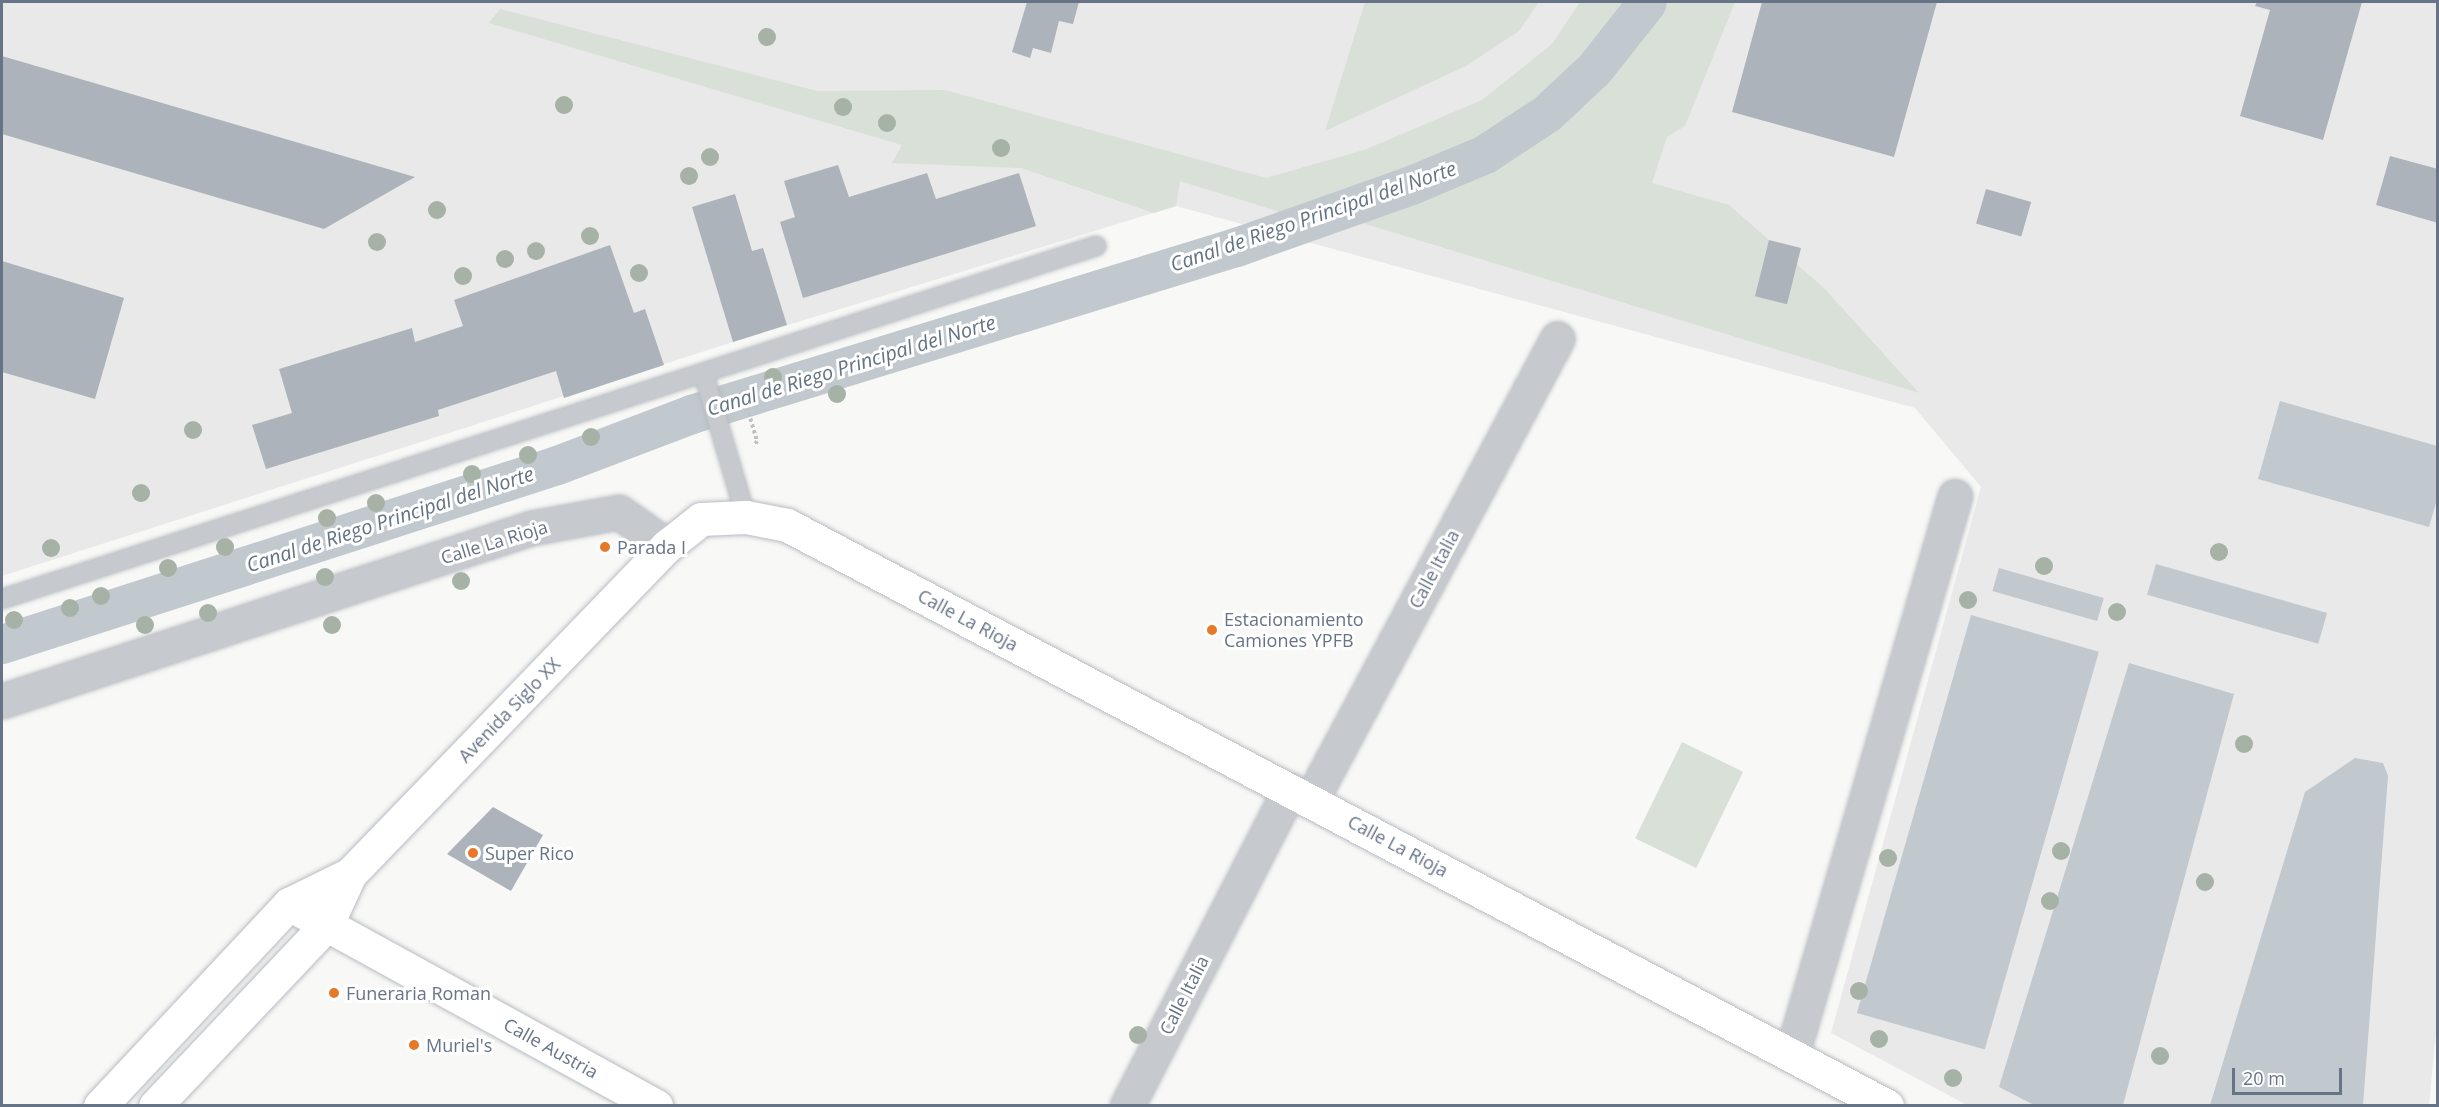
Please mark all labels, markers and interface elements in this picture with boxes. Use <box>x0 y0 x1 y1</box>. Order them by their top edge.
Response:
water label: Canal de Riego Principal del Norte <box>1167 156 1459 276</box>
water label: Canal de Riego Principal del Norte <box>704 310 998 420</box>
water label: Canal de Riego Principal del Norte <box>243 461 537 577</box>
street label: Calle La Rioja <box>438 516 550 568</box>
street label: Calle Italia <box>1404 526 1464 612</box>
place label: Parada I <box>617 536 686 558</box>
marker: Parada I <box>598 540 612 554</box>
street label: Calle La Rioja <box>914 585 1022 655</box>
place label: Estacionamiento Camiones YPFB <box>1224 609 1364 652</box>
marker: Estacionamiento Camiones YPFB <box>1205 623 1219 637</box>
street label: Avenida Siglo XX <box>454 653 564 767</box>
street label: Calle La Rioja <box>1344 811 1452 881</box>
place label: Super Rico <box>485 842 574 864</box>
marker: Super Rico <box>466 846 480 860</box>
street label: Calle Italia <box>1155 952 1213 1038</box>
place label: Funeraria Roman <box>346 982 491 1004</box>
marker: Funeraria Roman <box>327 986 341 1000</box>
street label: Calle Austria <box>500 1013 602 1083</box>
place label: Muriel's <box>426 1034 492 1056</box>
marker: Muriel's <box>407 1038 421 1052</box>
scale bar <box>2235 1056 2344 1094</box>
text: 20 m <box>2243 1066 2285 1090</box>

